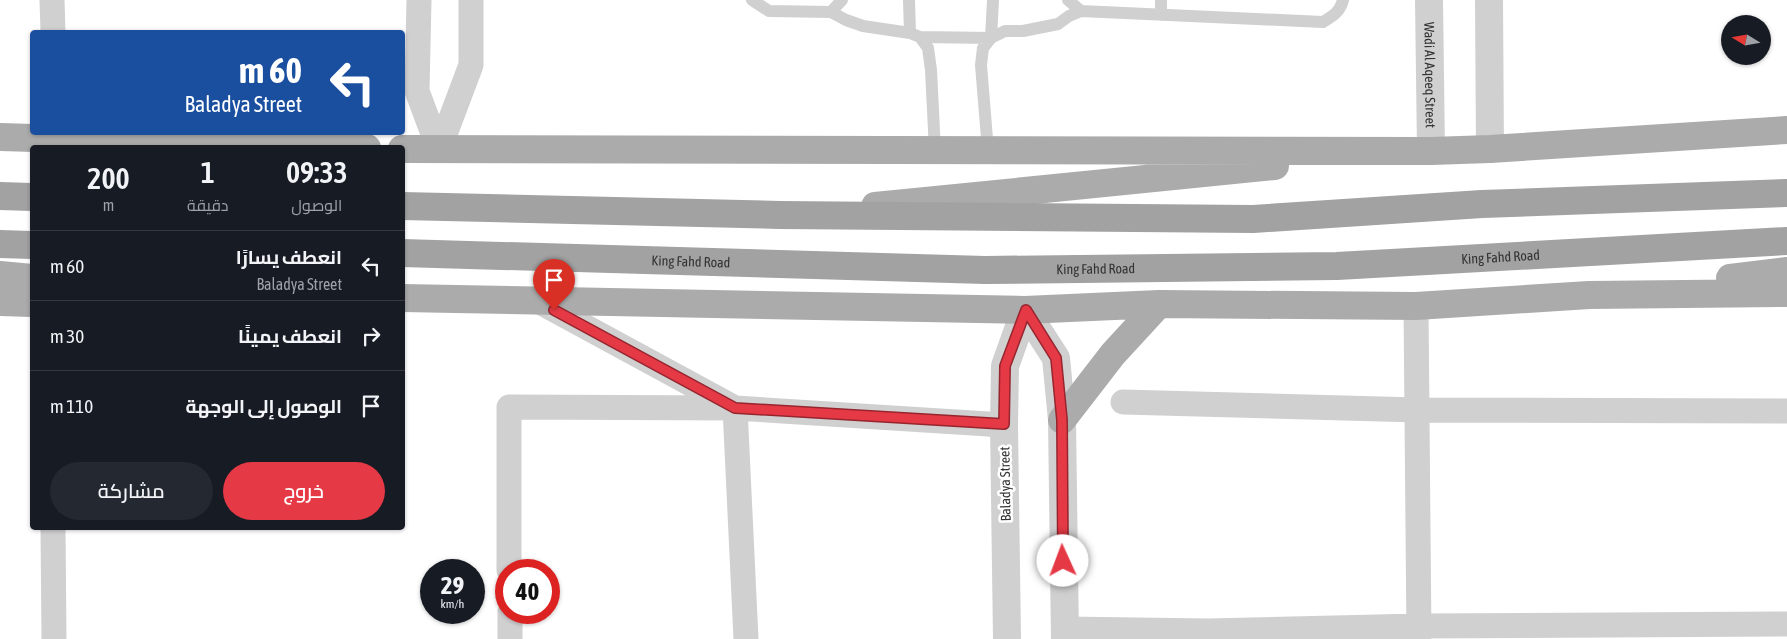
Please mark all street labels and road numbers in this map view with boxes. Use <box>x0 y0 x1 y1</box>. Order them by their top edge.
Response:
street label: Wadi Al Aqeeq Street <box>1421 22 1439 128</box>
street label: King Fahd Road <box>1461 247 1540 267</box>
street label: King Fahd Road <box>651 252 731 271</box>
street label: King Fahd Road <box>1056 260 1135 277</box>
street label: Baladya Street <box>996 446 1014 522</box>

